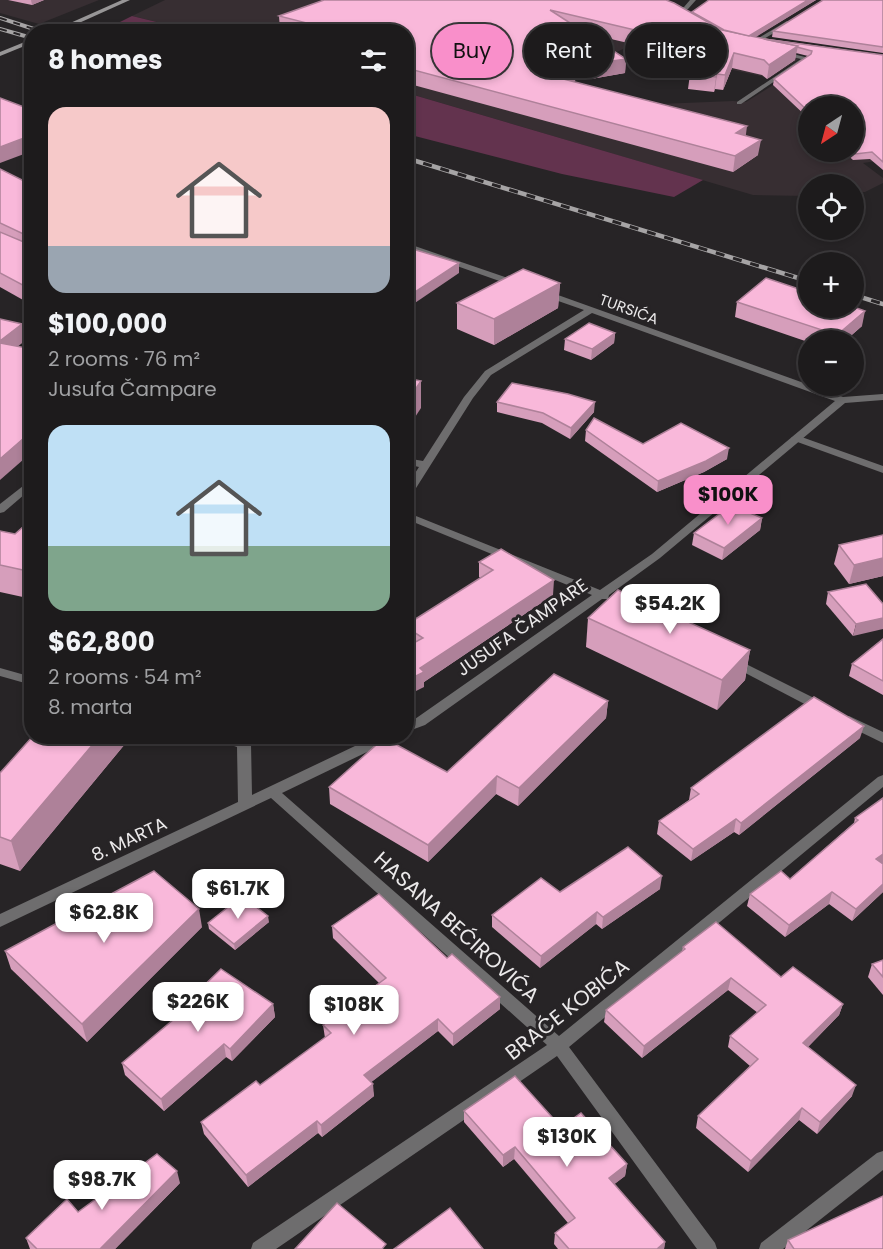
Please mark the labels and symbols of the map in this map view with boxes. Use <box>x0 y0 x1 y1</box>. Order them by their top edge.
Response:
north arrow <box>798 96 864 162</box>
street label: TURSIĆA <box>596 289 662 329</box>
pin: $100K <box>686 475 770 526</box>
street label: JUSUFA ČAMPARE <box>451 572 593 682</box>
pin: $54.2K <box>621 584 719 635</box>
street label: 8. MARTA <box>87 811 171 867</box>
street label: HASANA BEĆIROVIĆA <box>368 845 546 1009</box>
pin: $61.7K <box>189 869 287 920</box>
pin: $62.8K <box>55 893 153 944</box>
street label: BRAĆE KOBIĆA <box>499 951 635 1067</box>
pin: $226K <box>156 982 240 1033</box>
pin: $108K <box>312 985 396 1036</box>
pin: $130K <box>525 1117 609 1168</box>
pin: $98.7K <box>53 1160 151 1211</box>

